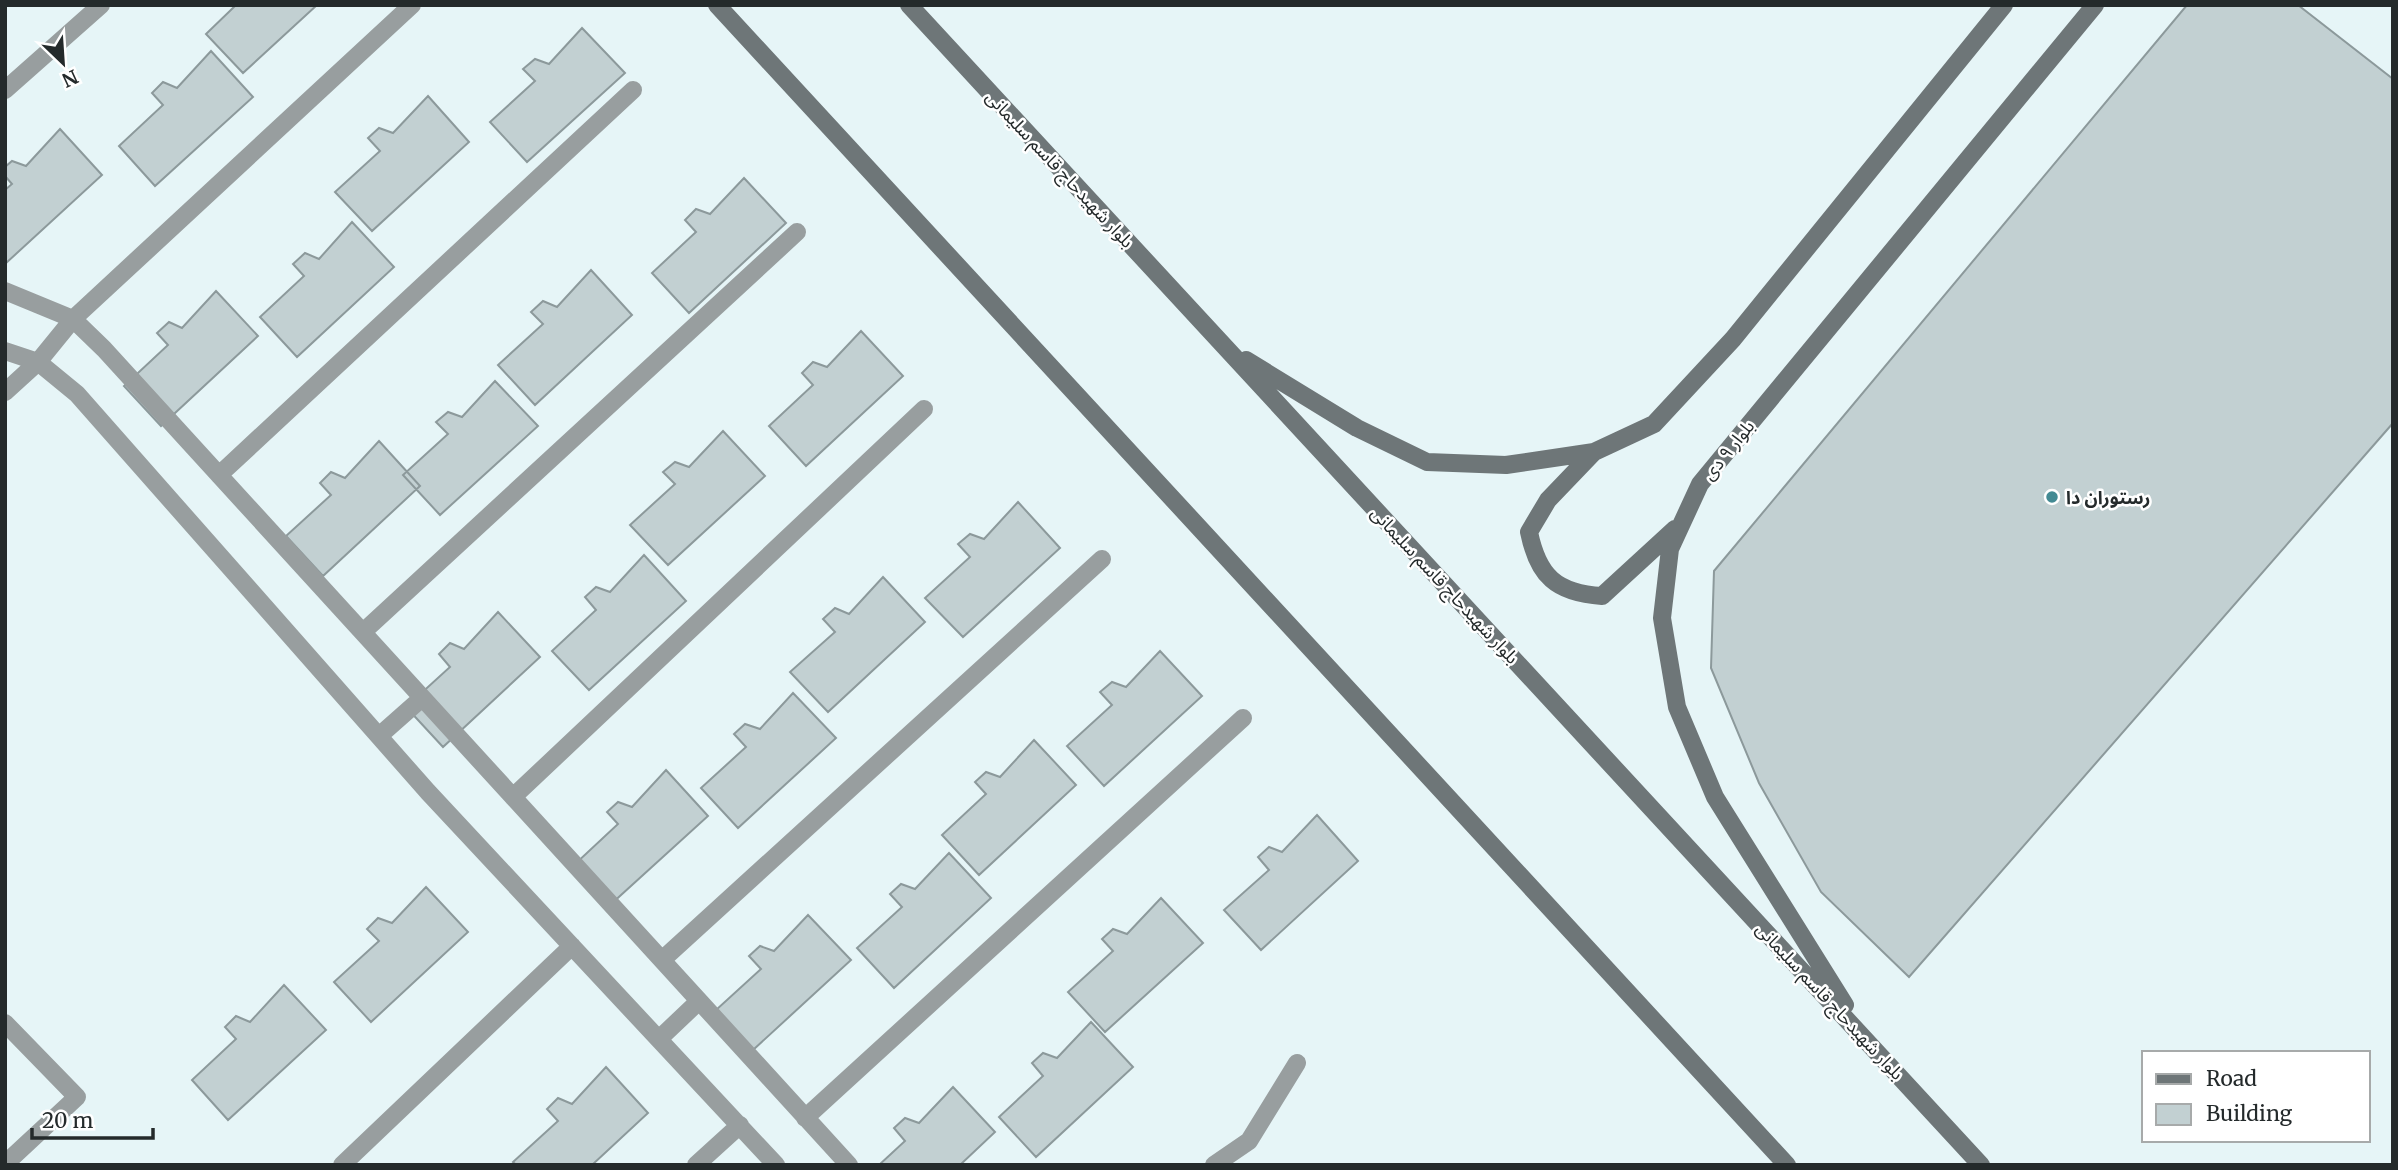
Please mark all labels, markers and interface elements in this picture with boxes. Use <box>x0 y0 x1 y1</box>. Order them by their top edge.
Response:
north arrow <box>28 28 98 98</box>
text: N <box>58 64 82 92</box>
street label: بلوار شهیدحاج قاسم سلیمانی <box>980 86 1139 254</box>
street label: بلوار ۹ دی <box>1697 415 1759 485</box>
place label: رستوران دا <box>2066 486 2150 509</box>
marker: رستوران دا <box>2044 489 2060 505</box>
street label: بلوار شهیدحاج قاسم سلیمانی <box>1365 502 1524 670</box>
street label: بلوار شهیدحاج قاسم سلیمانی <box>1750 918 1909 1086</box>
legend <box>2142 1051 2370 1142</box>
text: Road <box>2206 1065 2257 1092</box>
scale bar <box>32 1096 152 1140</box>
text: Building <box>2206 1100 2293 1127</box>
text: 20 m <box>42 1107 94 1134</box>

